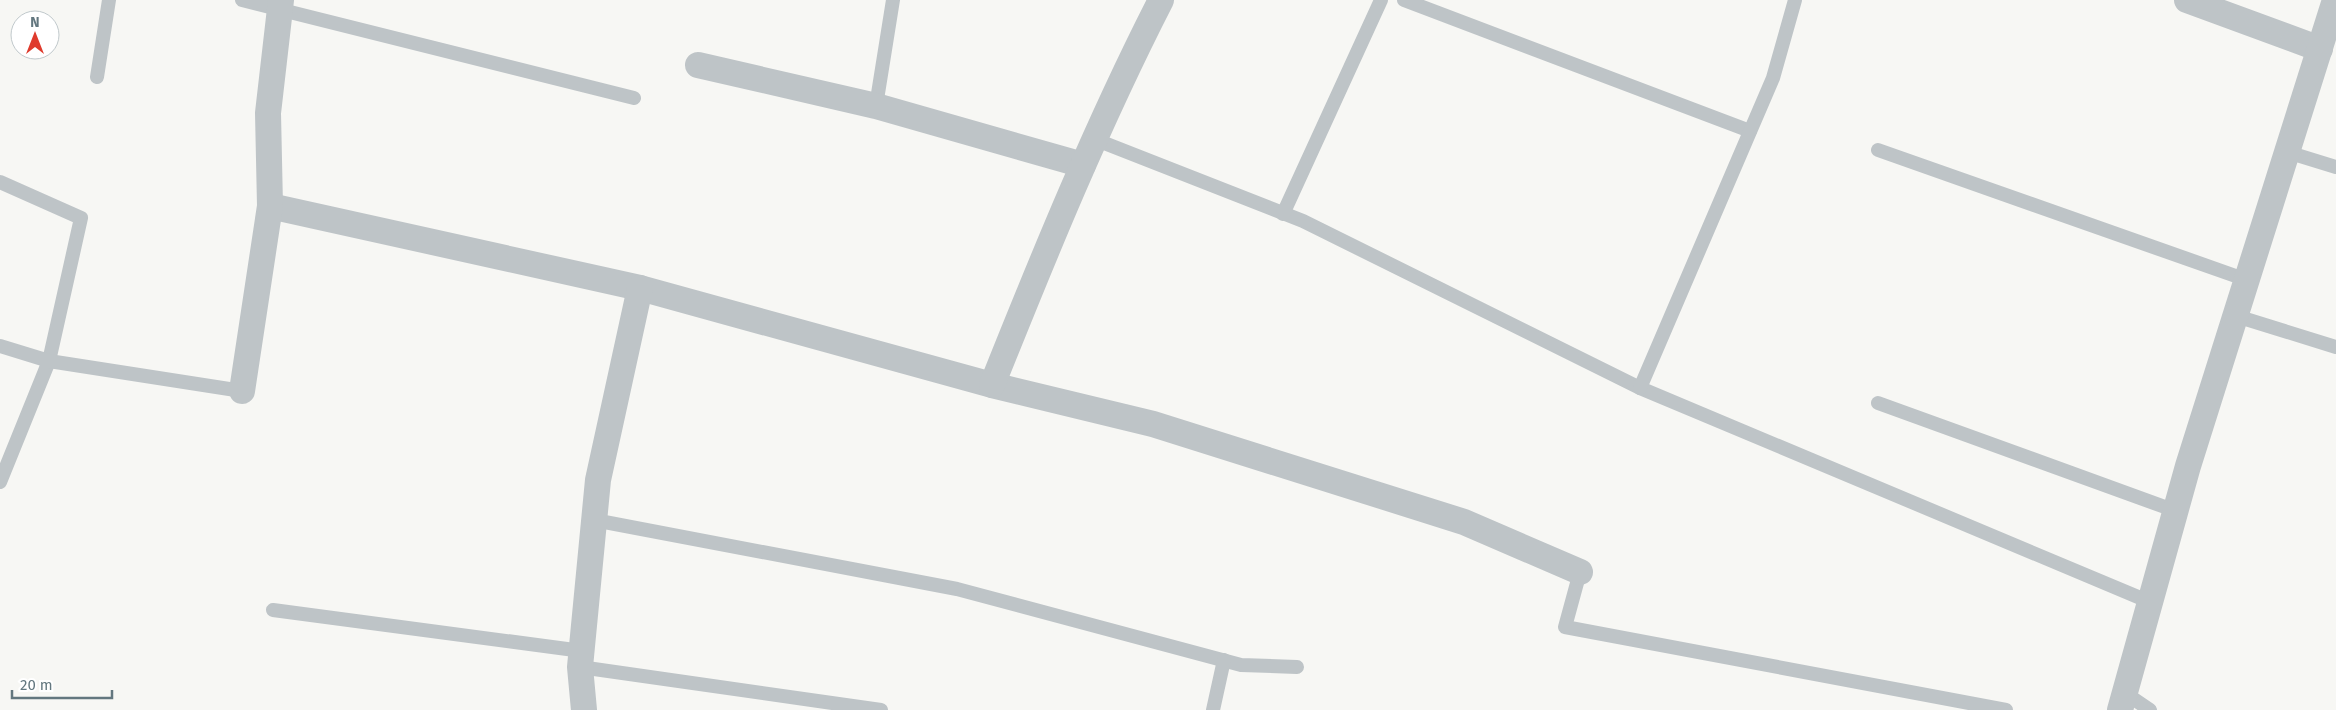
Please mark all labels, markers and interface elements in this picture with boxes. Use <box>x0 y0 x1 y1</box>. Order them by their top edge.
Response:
north arrow <box>10 10 60 60</box>
text: N <box>30 14 40 31</box>
scale bar <box>12 668 112 700</box>
text: 20 m <box>20 676 53 694</box>

